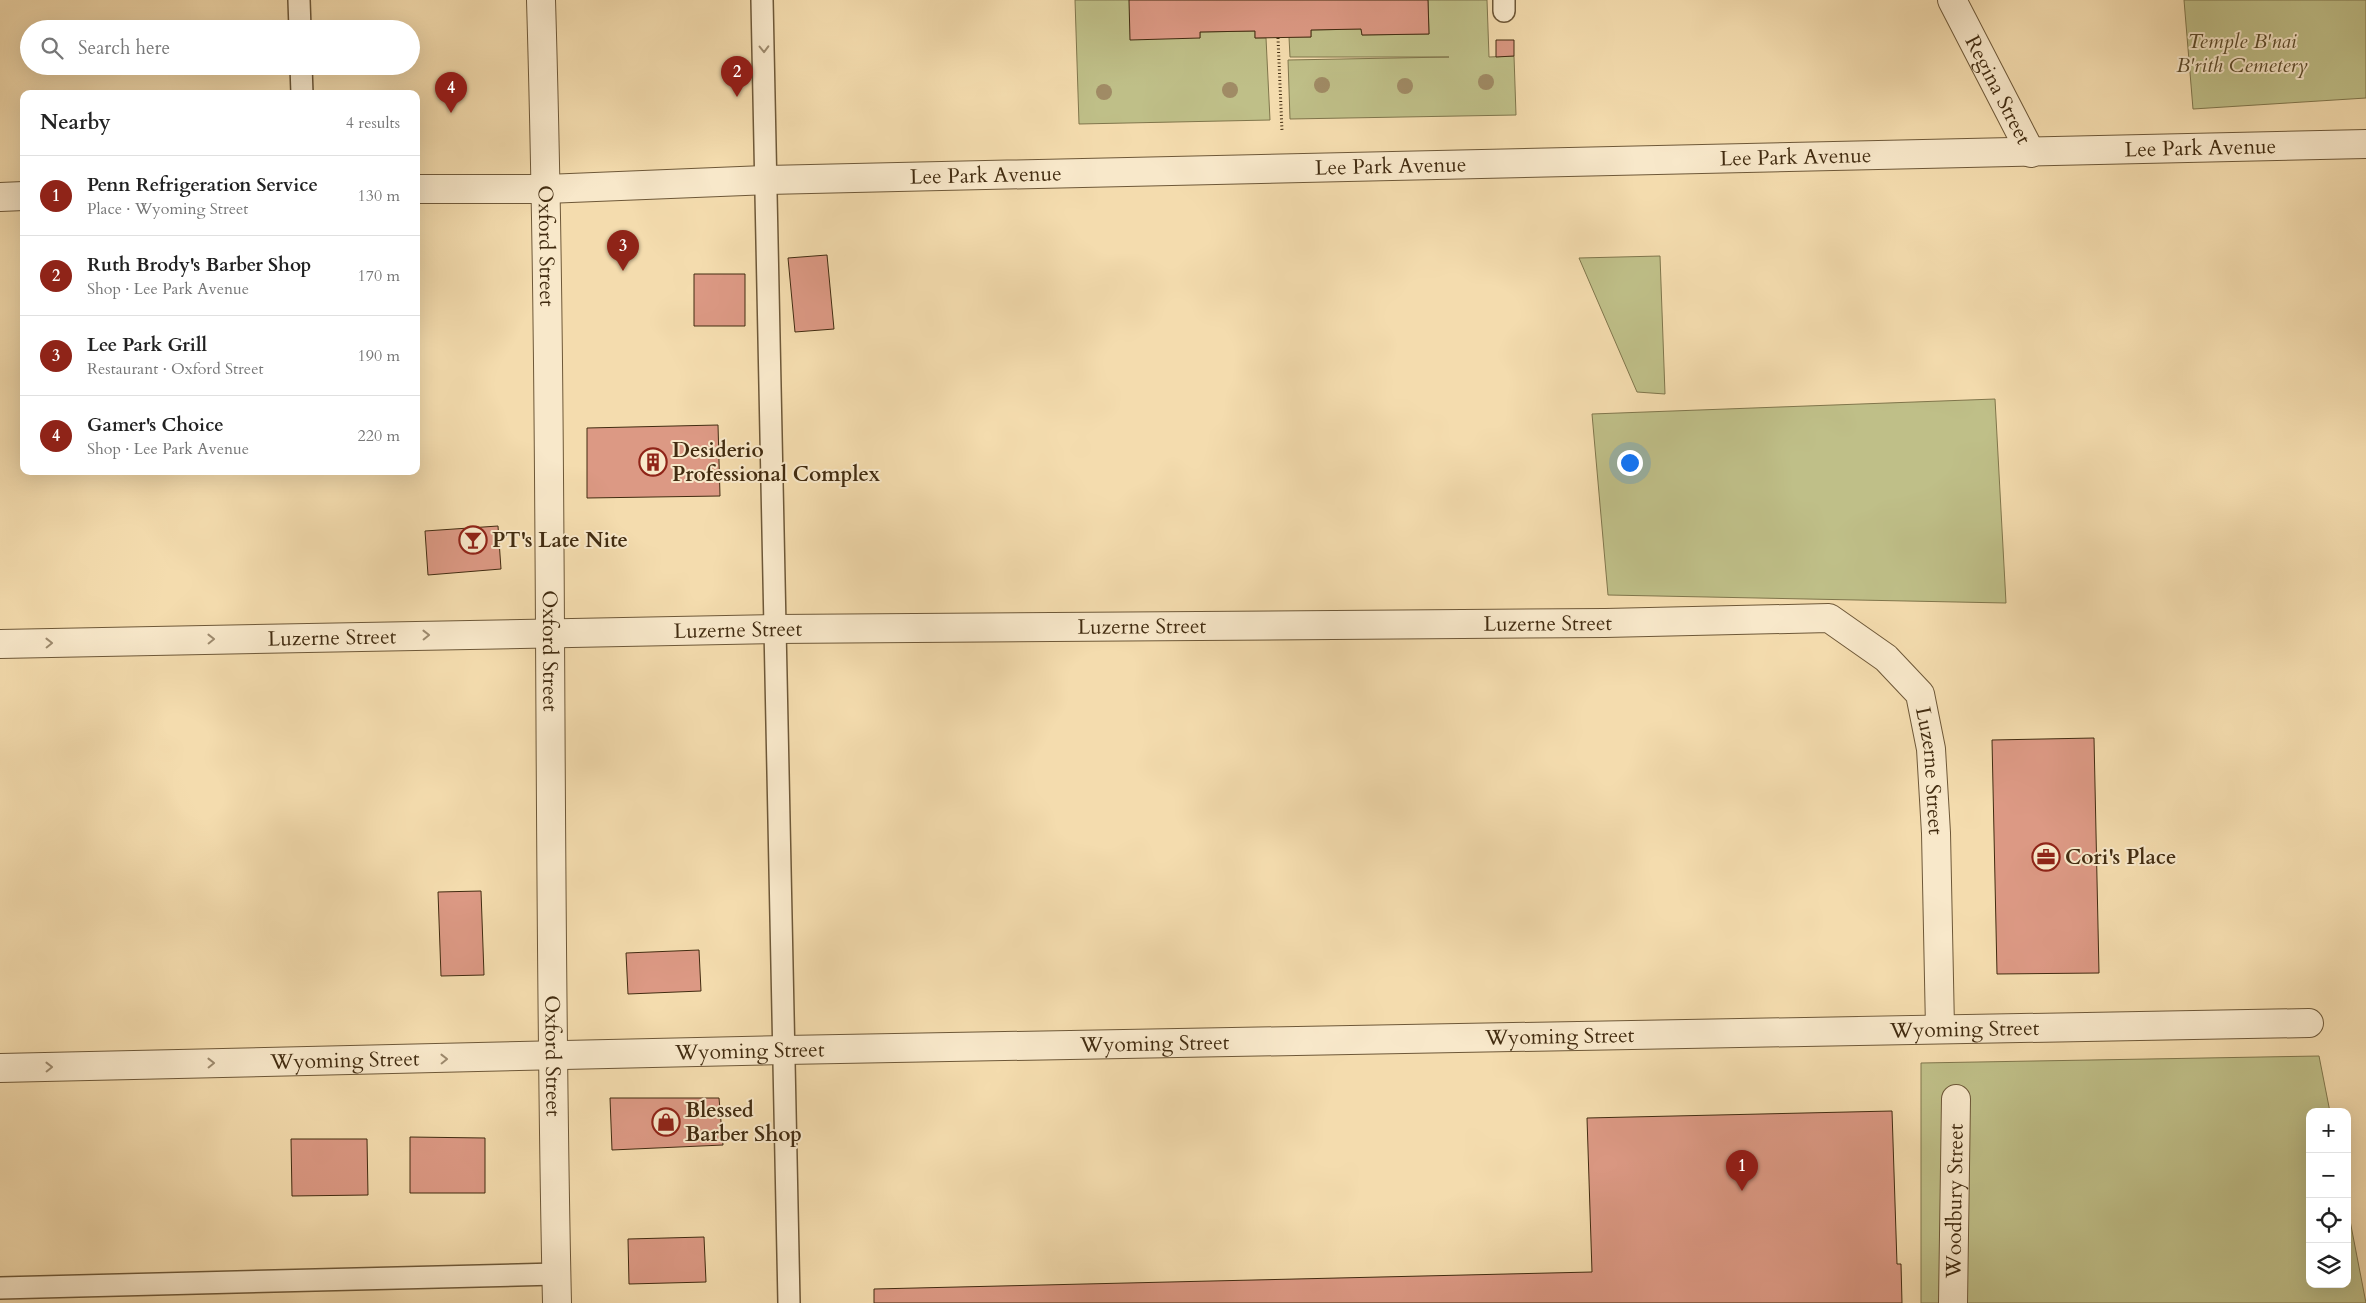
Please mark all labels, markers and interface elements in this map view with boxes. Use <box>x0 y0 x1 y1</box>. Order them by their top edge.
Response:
search box <box>20 20 420 75</box>
park label: Temple B'nai B'rith Cemetery <box>2176 27 2308 80</box>
street label: Regina Street <box>1958 30 2038 150</box>
icon: search <box>38 34 66 62</box>
text: Search here <box>78 35 170 61</box>
one-way arrow <box>758 45 769 53</box>
pin: 2 <box>721 56 753 97</box>
pin: 4 <box>435 72 467 113</box>
text: Nearby <box>40 108 111 137</box>
text: 4 results <box>346 112 400 134</box>
street label: Lee Park Avenue <box>2124 132 2277 164</box>
street label: Lee Park Avenue <box>1719 141 1872 174</box>
street label: Lee Park Avenue <box>1315 150 1467 183</box>
street label: Lee Park Avenue <box>910 159 1062 192</box>
text: Penn Refrigeration Service <box>87 172 318 198</box>
text: 1 <box>52 185 60 207</box>
text: 130 m <box>358 185 400 207</box>
street label: Oxford Street <box>530 185 561 307</box>
text: Place · Wyoming Street <box>87 198 248 220</box>
pin: 3 <box>607 230 639 271</box>
text: Ruth Brody's Barber Shop <box>87 252 311 278</box>
text: 2 <box>52 265 60 287</box>
text: 170 m <box>358 265 400 287</box>
text: Shop · Lee Park Avenue <box>87 278 249 300</box>
text: Lee Park Grill <box>87 332 207 358</box>
text: 3 <box>52 345 60 367</box>
text: 190 m <box>358 345 400 367</box>
text: Restaurant · Oxford Street <box>87 358 263 380</box>
text: Gamer's Choice <box>87 412 224 438</box>
text: 4 <box>52 425 60 447</box>
text: 220 m <box>358 425 400 447</box>
place label: Desiderio Professional Complex <box>672 436 881 489</box>
text: Shop · Lee Park Avenue <box>87 438 249 460</box>
building icon: Desiderio Professional Complex <box>638 447 668 477</box>
your location <box>1617 450 1643 476</box>
bar icon: PT's Late Nite <box>458 525 488 555</box>
place label: PT's Late Nite <box>492 526 628 555</box>
street label: Oxford Street <box>535 590 564 712</box>
street label: Luzerne Street <box>1483 609 1613 639</box>
street label: Luzerne Street <box>1077 612 1207 642</box>
street label: Luzerne Street <box>673 615 803 646</box>
street label: Luzerne Street <box>267 622 397 654</box>
one-way arrow <box>422 629 430 640</box>
one-way arrow <box>208 634 215 644</box>
one-way arrow <box>45 638 53 648</box>
street label: Luzerne Street <box>1908 704 1950 836</box>
office icon: Cori's Place <box>2031 842 2061 872</box>
place label: Cori's Place <box>2065 843 2176 872</box>
street label: Oxford Street <box>537 995 568 1117</box>
street label: Wyoming Street <box>1889 1014 2040 1045</box>
street label: Wyoming Street <box>1484 1021 1635 1053</box>
street label: Wyoming Street <box>1079 1028 1230 1060</box>
street label: Wyoming Street <box>674 1035 825 1068</box>
street label: Wyoming Street <box>269 1044 420 1077</box>
one-way arrow <box>440 1054 448 1064</box>
one-way arrow <box>207 1058 215 1069</box>
one-way arrow <box>45 1062 53 1072</box>
place label: Blessed Barber Shop <box>685 1096 802 1149</box>
shop icon: Blessed Barber Shop <box>651 1107 681 1137</box>
map controls <box>2306 1108 2351 1288</box>
button: + <box>2306 1108 2351 1153</box>
street label: Woodbury Street <box>1939 1123 1971 1280</box>
pin: 1 <box>1726 1150 1758 1191</box>
button: − <box>2306 1153 2351 1198</box>
button: locate <box>2306 1198 2351 1243</box>
button: layers <box>2306 1243 2351 1288</box>

